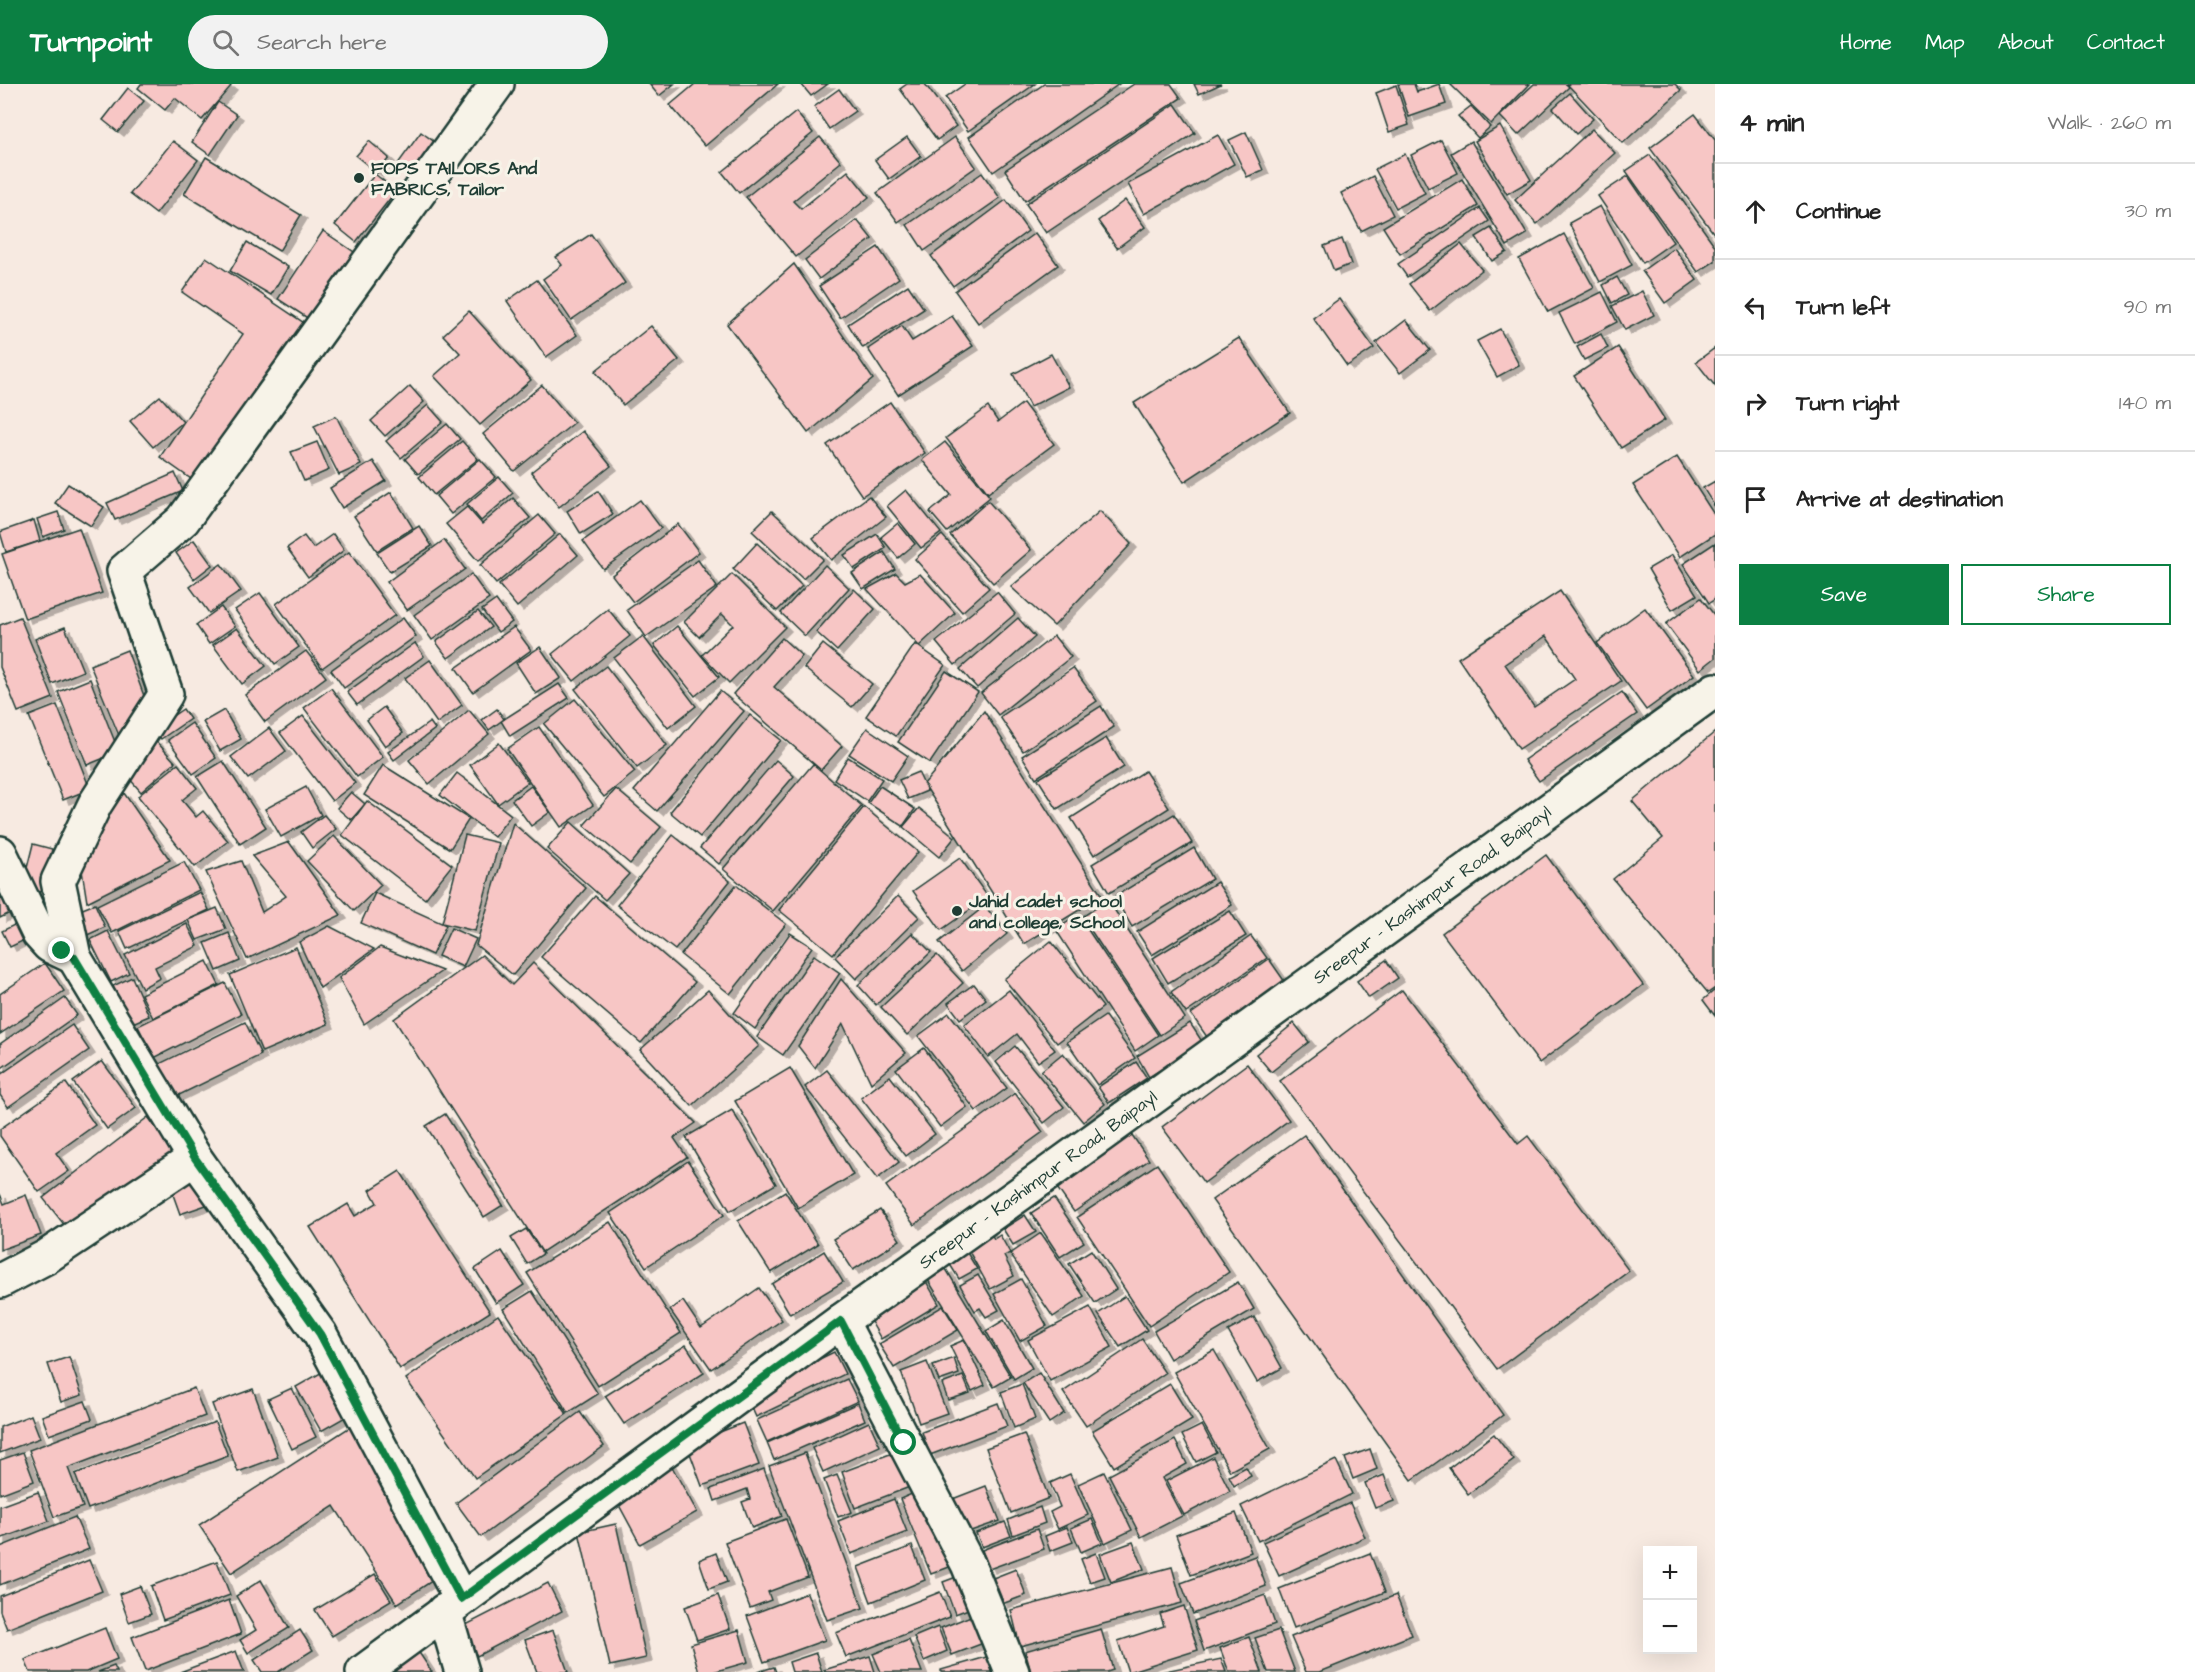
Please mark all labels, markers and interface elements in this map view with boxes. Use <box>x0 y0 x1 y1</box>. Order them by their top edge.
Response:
search box <box>188 15 608 69</box>
text: Turnpoint <box>30 23 152 62</box>
icon: search <box>209 26 242 59</box>
text: Search here <box>257 27 387 58</box>
text: Home <box>1840 28 1892 57</box>
text: Map <box>1925 28 1965 57</box>
text: About <box>1998 28 2054 57</box>
text: Contact <box>2087 28 2165 57</box>
text: 4 min <box>1739 105 1804 141</box>
text: Walk · 260 m <box>2048 109 2171 137</box>
place label: FOPS TAILORS And FABRICS, Tailor <box>371 156 538 202</box>
marker: FOPS TAILORS And FABRICS, Tailor <box>352 171 366 185</box>
icon: ahead <box>1739 195 1772 228</box>
text: Continue <box>1796 196 1881 227</box>
text: 30 m <box>2125 197 2171 225</box>
icon: left <box>1739 291 1772 324</box>
text: Turn left <box>1796 292 1890 323</box>
text: 90 m <box>2123 293 2171 321</box>
icon: right <box>1739 387 1772 420</box>
text: Turn right <box>1796 388 1899 419</box>
text: 140 m <box>2119 389 2171 417</box>
icon: arrive <box>1739 483 1772 516</box>
text: Arrive at destination <box>1796 484 2003 515</box>
button: Save <box>1739 564 1949 625</box>
button: Share <box>1961 564 2171 625</box>
street label: Sreepur - Kashimpur Road, Baipayl <box>1308 800 1557 991</box>
place label: Jahid cadet school and college, School <box>968 889 1125 936</box>
marker: Jahid cadet school and college, School <box>950 904 964 918</box>
route end <box>48 937 74 963</box>
street label: Sreepur - Kashimpur Road, Baipayl <box>914 1085 1163 1276</box>
route start <box>890 1429 916 1455</box>
map controls <box>1643 1546 1697 1654</box>
button: + <box>1643 1546 1697 1600</box>
button: − <box>1643 1600 1697 1654</box>

